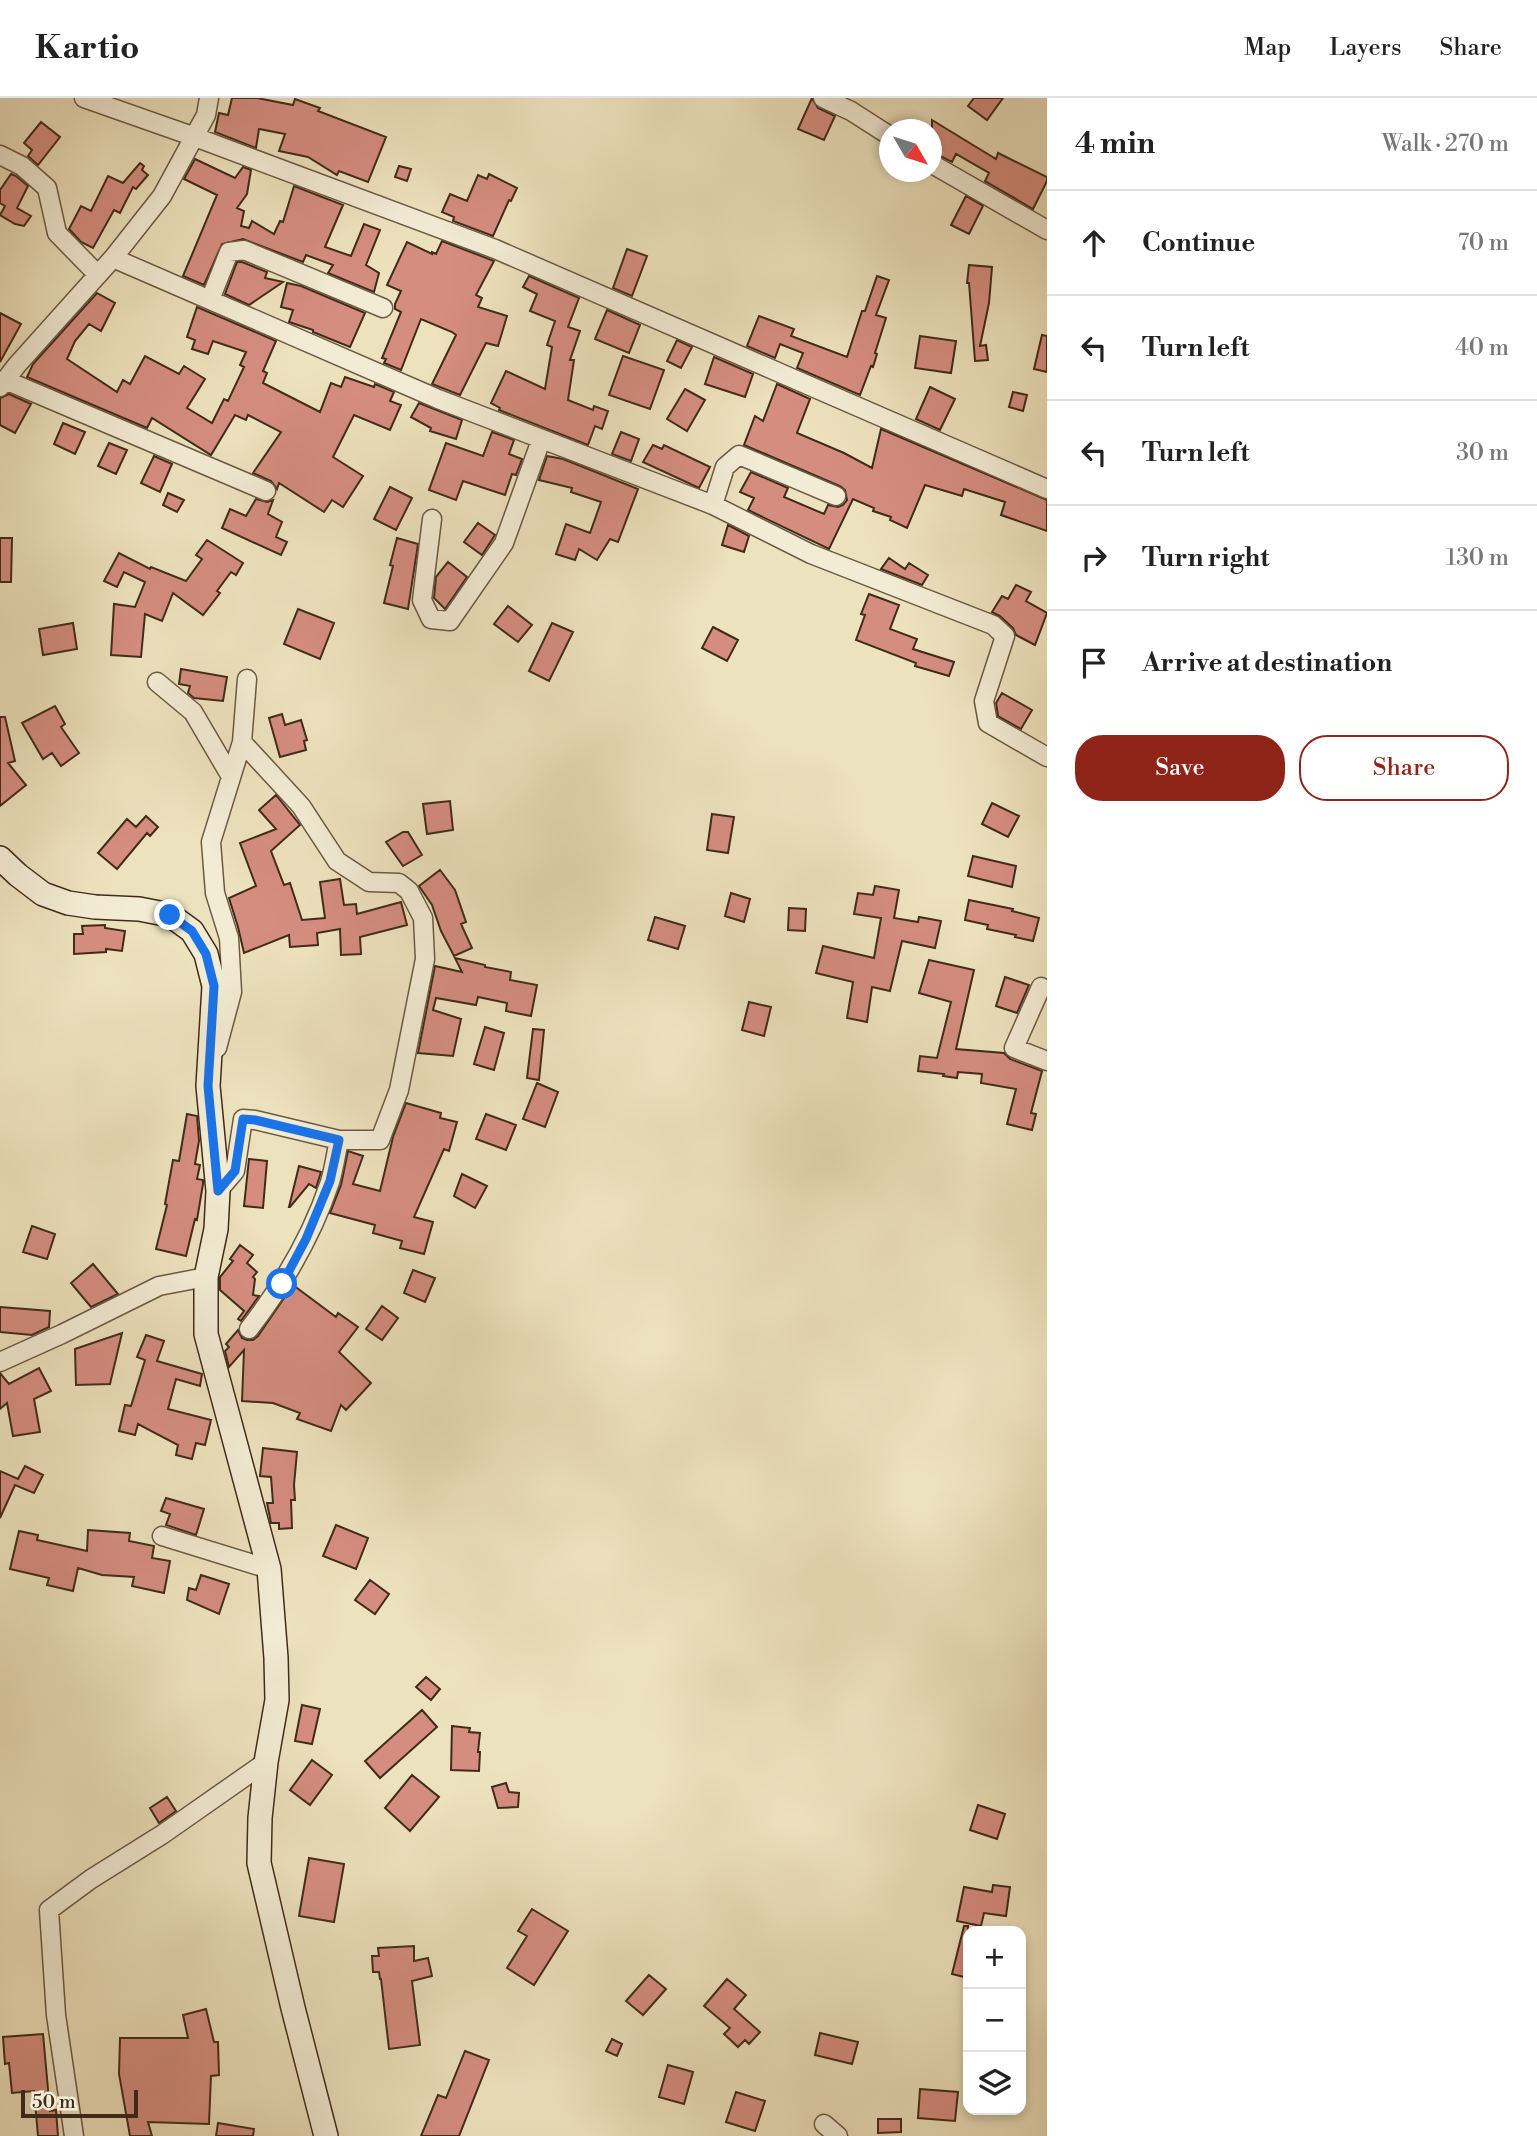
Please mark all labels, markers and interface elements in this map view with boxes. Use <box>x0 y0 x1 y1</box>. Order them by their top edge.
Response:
text: Kartio <box>35 28 139 69</box>
text: Map <box>1244 33 1291 63</box>
text: Layers <box>1329 33 1401 63</box>
text: Share <box>1439 33 1502 63</box>
north arrow <box>879 119 942 182</box>
text: 4 min <box>1075 125 1155 163</box>
text: Walk · 270 m <box>1382 130 1509 158</box>
icon: ahead <box>1075 224 1113 262</box>
text: Continue <box>1142 227 1255 259</box>
text: 70 m <box>1458 229 1509 257</box>
icon: left <box>1075 329 1113 367</box>
text: Turn left <box>1142 332 1250 364</box>
text: 40 m <box>1455 334 1509 362</box>
icon: left <box>1075 434 1113 472</box>
text: Turn left <box>1142 437 1250 469</box>
text: 30 m <box>1456 439 1509 467</box>
icon: right <box>1075 539 1113 577</box>
text: Turn right <box>1142 542 1270 574</box>
text: 130 m <box>1446 544 1509 572</box>
icon: arrive <box>1075 644 1113 682</box>
text: Arrive at destination <box>1142 647 1392 679</box>
button: Save <box>1075 735 1285 801</box>
button: Share <box>1299 735 1509 801</box>
route end <box>154 899 185 930</box>
route start <box>266 1268 297 1299</box>
map controls <box>963 1926 1026 2115</box>
button: + <box>963 1926 1026 1989</box>
button: − <box>963 1989 1026 2052</box>
button: layers <box>963 2052 1026 2115</box>
scale bar <box>21 2087 138 2119</box>
text: 50 m <box>32 2090 76 2114</box>

